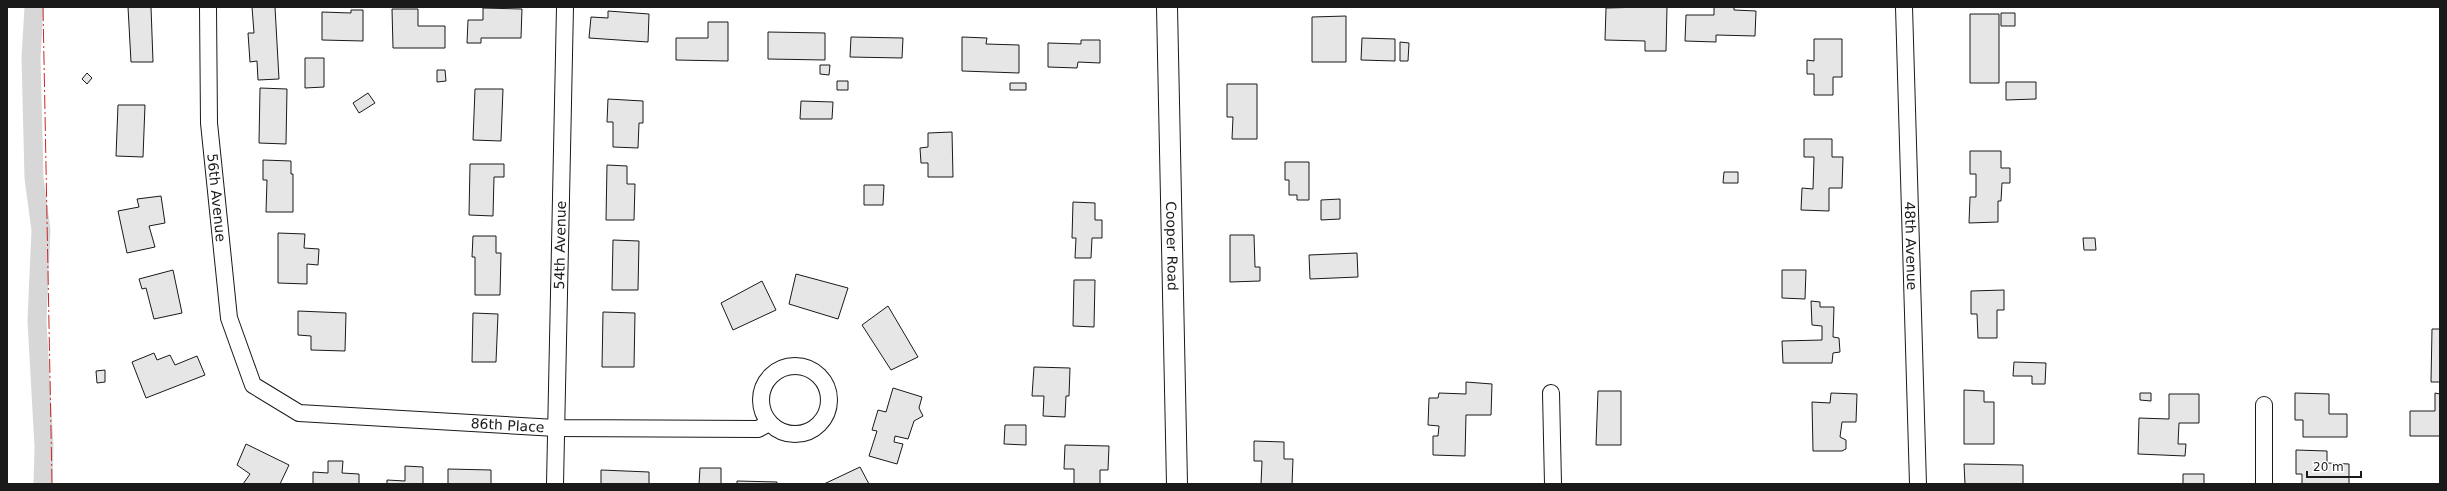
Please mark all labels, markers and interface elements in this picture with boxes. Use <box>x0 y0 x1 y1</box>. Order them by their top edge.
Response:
street label: 56th Avenue <box>204 153 229 243</box>
street label: 54th Avenue <box>551 201 569 290</box>
street label: Cooper Road <box>1163 201 1181 291</box>
street label: 48th Avenue <box>1902 201 1920 290</box>
street label: 86th Place <box>470 415 545 435</box>
scale bar <box>2307 453 2361 479</box>
text: 20 m <box>2313 460 2344 474</box>

